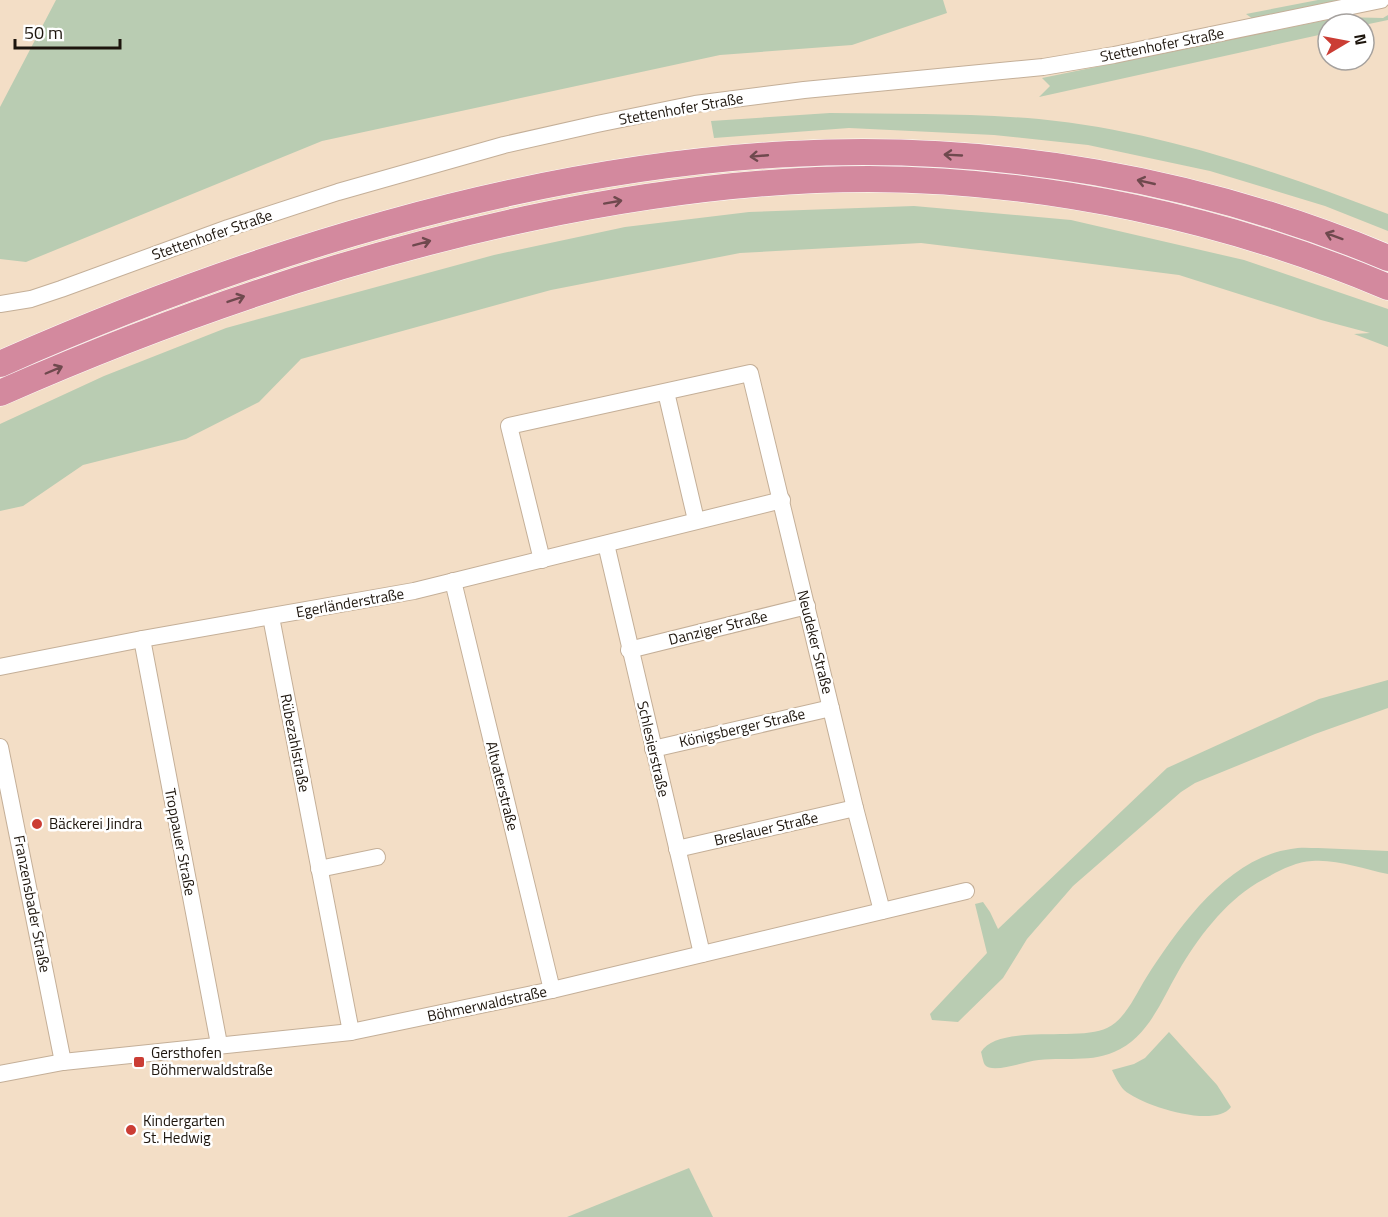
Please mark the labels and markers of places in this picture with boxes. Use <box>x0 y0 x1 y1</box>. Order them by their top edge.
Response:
place label: Bäckerei Jindra <box>49 812 143 835</box>
marker: Bäckerei Jindra <box>30 817 44 831</box>
place label: Gersthofen Böhmerwaldstraße <box>151 1041 273 1081</box>
marker: Gersthofen Böhmerwaldstraße <box>132 1055 146 1069</box>
place label: Kindergarten St. Hedwig <box>143 1109 225 1149</box>
marker: Kindergarten St. Hedwig <box>124 1123 138 1137</box>

